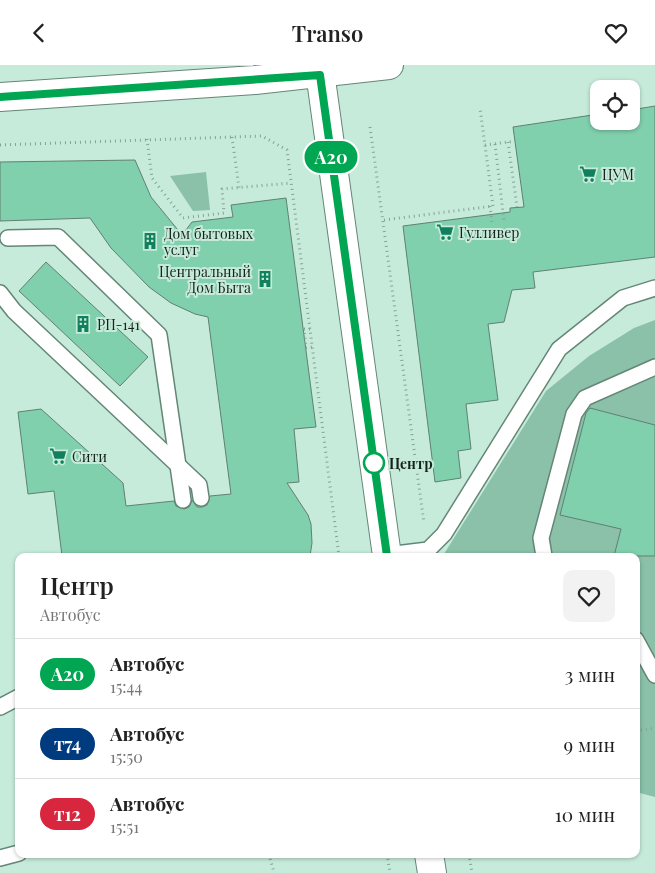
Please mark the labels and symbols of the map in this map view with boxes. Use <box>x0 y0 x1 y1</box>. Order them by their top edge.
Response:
line badge: А20 <box>302 141 360 173</box>
supermarket icon: ЦУМ <box>578 164 598 184</box>
place label: ЦУМ <box>602 165 634 184</box>
supermarket icon: Гулливер <box>435 222 455 242</box>
place label: Гулливер <box>459 223 519 242</box>
place label: Дом бытовых услуг <box>163 224 254 259</box>
building icon: Дом бытовых услуг <box>140 231 160 251</box>
place label: Центральный Дом Быта <box>159 262 251 297</box>
building icon: Центральный Дом Быта <box>255 269 275 289</box>
building icon: РП-141 <box>73 314 93 334</box>
place label: РП-141 <box>97 315 140 334</box>
supermarket icon: Сити <box>48 446 68 466</box>
place label: Сити <box>72 447 107 466</box>
marker: Центр <box>363 452 385 474</box>
place label: Центр <box>389 454 433 473</box>

